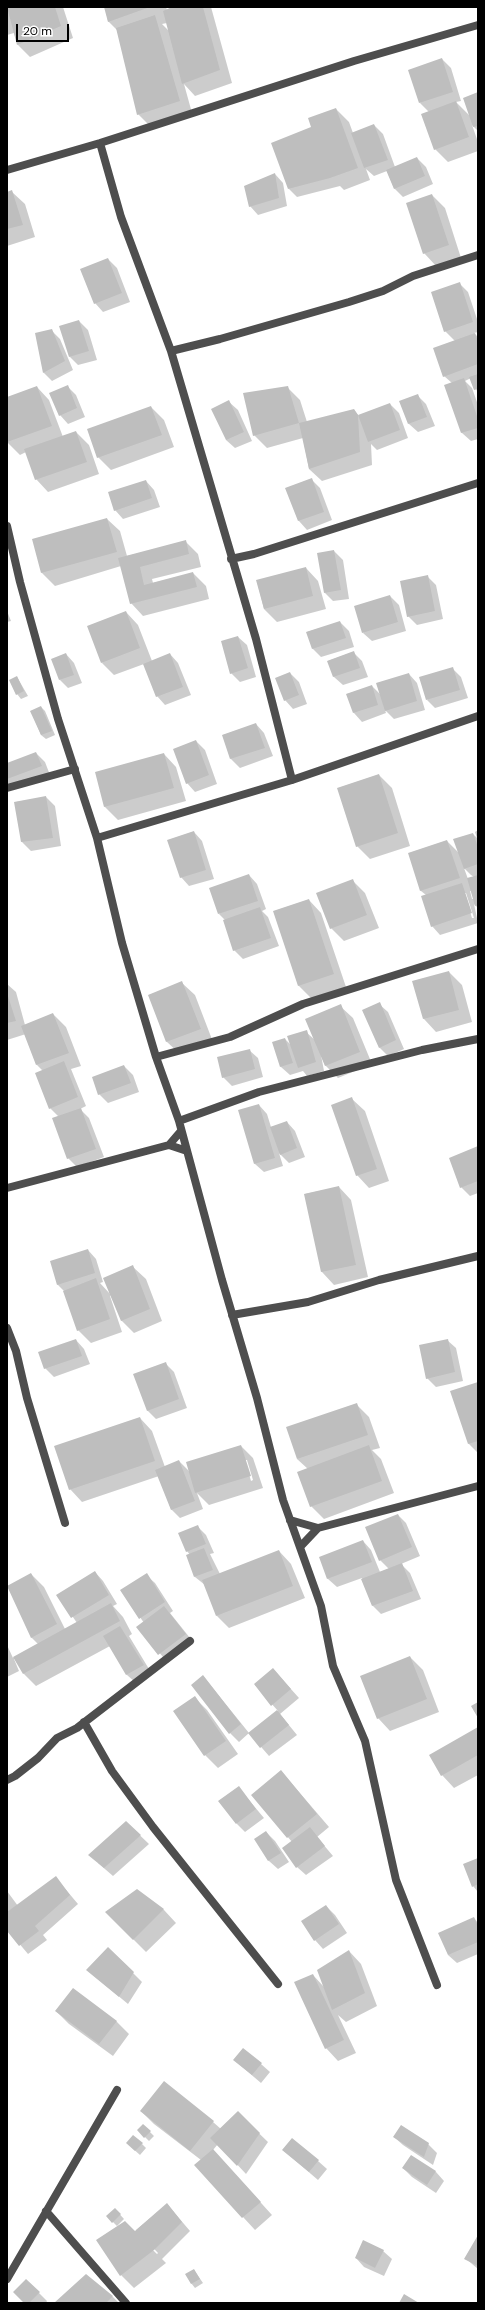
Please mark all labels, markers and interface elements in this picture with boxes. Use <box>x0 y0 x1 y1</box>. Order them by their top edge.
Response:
scale bar <box>18 16 71 42</box>
text: 20 m <box>23 23 52 39</box>

